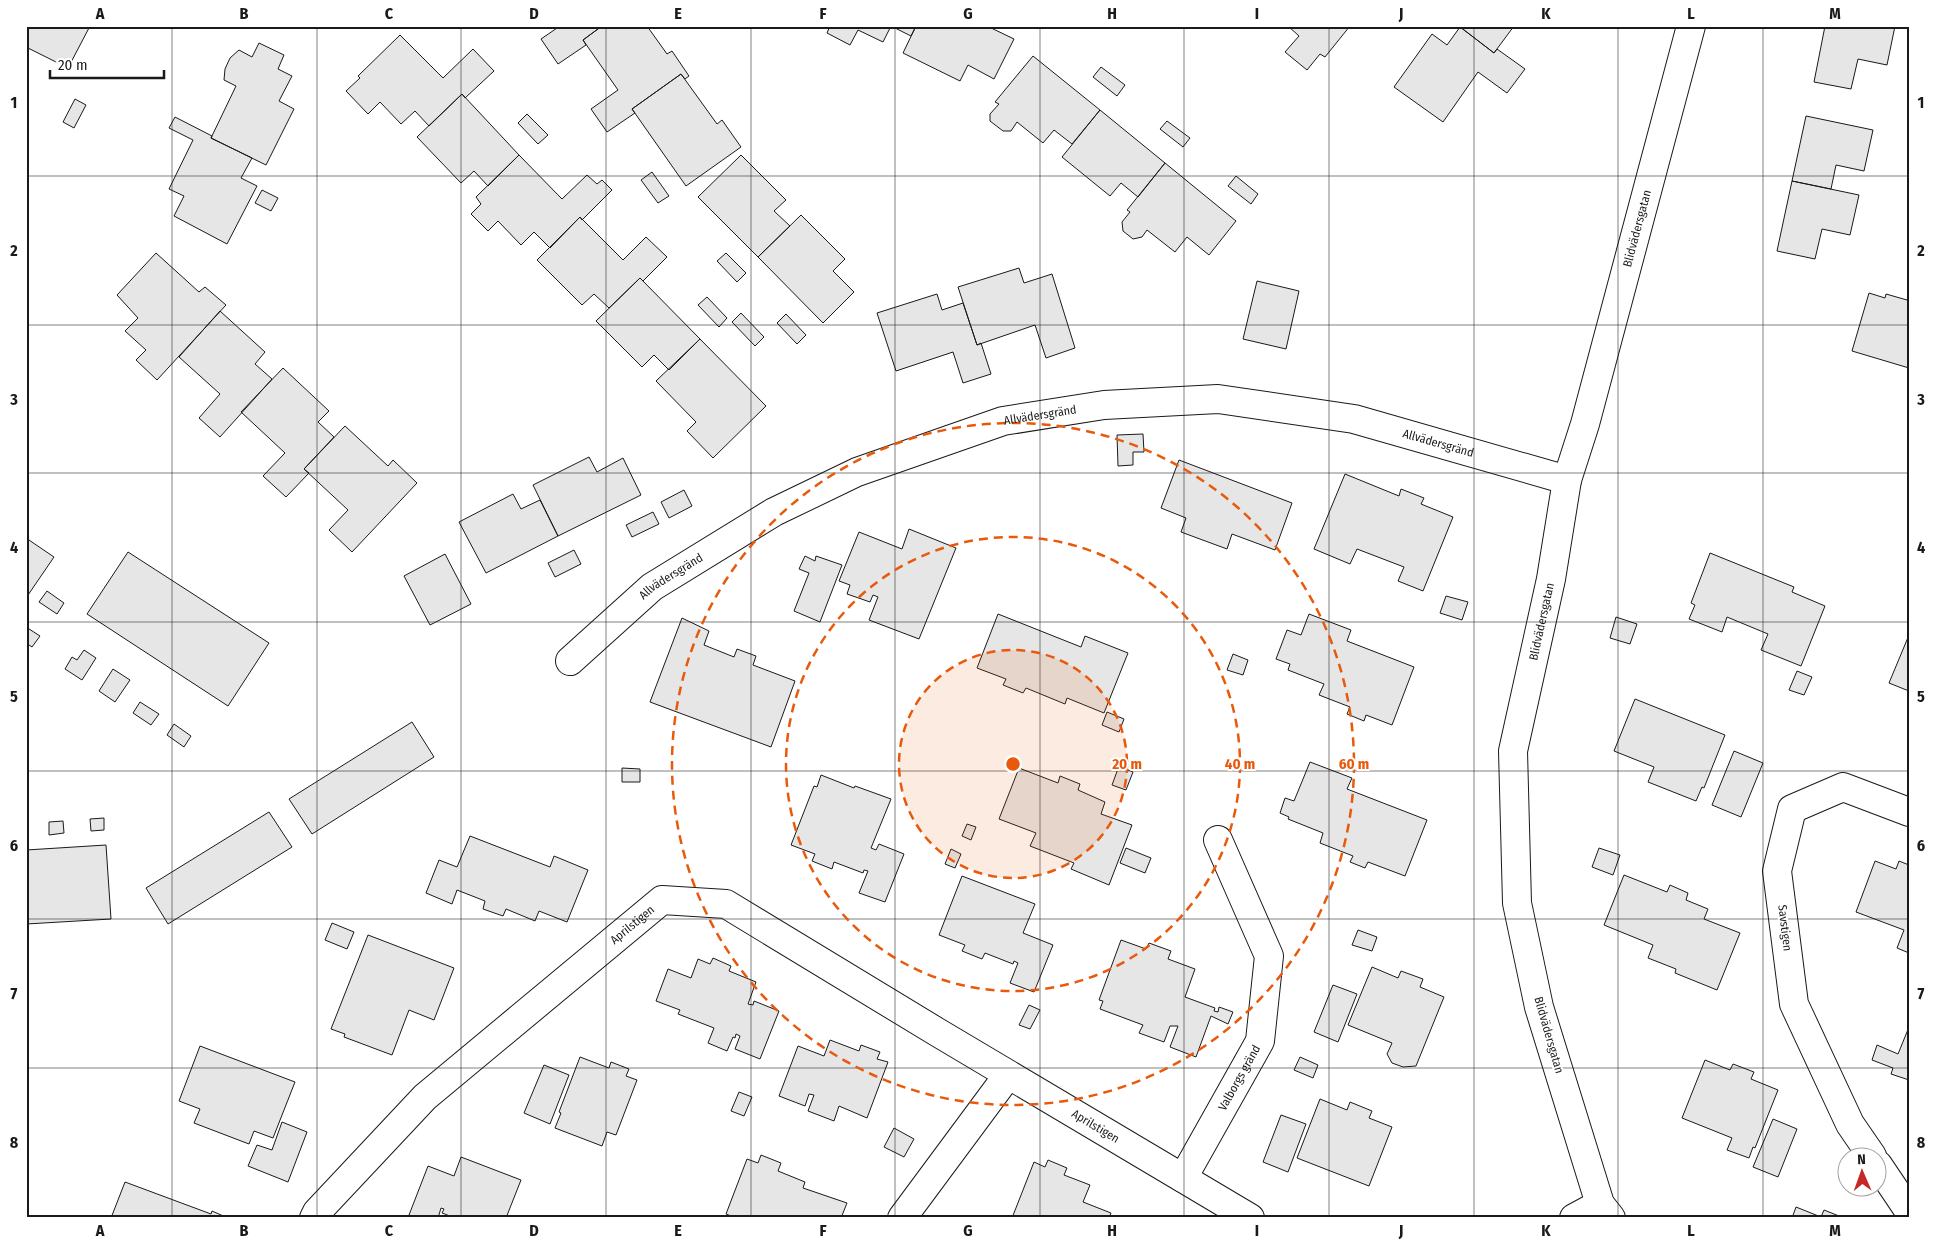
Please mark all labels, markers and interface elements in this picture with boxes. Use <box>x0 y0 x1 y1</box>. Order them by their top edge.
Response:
text: A <box>95 4 105 23</box>
text: B <box>240 4 249 23</box>
text: C <box>385 4 394 23</box>
text: D <box>529 4 539 23</box>
text: E <box>674 4 682 23</box>
text: F <box>819 4 827 23</box>
text: G <box>963 4 973 23</box>
text: H <box>1107 4 1117 23</box>
text: I <box>1255 4 1259 23</box>
text: J <box>1398 4 1403 23</box>
text: K <box>1541 4 1551 23</box>
text: L <box>1687 4 1695 23</box>
text: M <box>1829 4 1841 23</box>
scale bar <box>50 48 164 80</box>
text: 20 m <box>58 56 88 74</box>
text: 1 <box>11 93 17 112</box>
text: 1 <box>1918 93 1924 112</box>
street label: Blidvädersgatan <box>1620 188 1654 269</box>
text: 2 <box>9 241 18 260</box>
text: 2 <box>1916 241 1925 260</box>
text: 3 <box>9 390 18 409</box>
text: 3 <box>1916 390 1925 409</box>
street label: Allvädersgränd <box>1003 402 1077 428</box>
street label: Allvädersgränd <box>1401 426 1475 460</box>
text: 4 <box>10 538 18 557</box>
text: 4 <box>1917 538 1925 557</box>
street label: Allvädersgränd <box>636 551 705 602</box>
street label: Blidvädersgatan <box>1526 581 1557 662</box>
text: 5 <box>10 687 18 706</box>
text: 5 <box>1917 687 1925 706</box>
centre of rings <box>1004 755 1022 773</box>
text: 20 m <box>1111 755 1142 773</box>
text: 40 m <box>1225 755 1255 773</box>
text: 60 m <box>1339 755 1369 773</box>
text: 6 <box>10 836 18 855</box>
text: 6 <box>1917 836 1925 855</box>
street label: Aprilstigen <box>607 902 657 947</box>
street label: Savstigen <box>1775 904 1795 952</box>
text: 7 <box>11 984 18 1003</box>
text: 7 <box>1918 984 1925 1003</box>
street label: Blidvädersgatan <box>1531 995 1567 1075</box>
street label: Valborgs gränd <box>1215 1043 1263 1113</box>
street label: Aprilstigen <box>1069 1107 1122 1146</box>
text: 8 <box>10 1133 19 1152</box>
text: 8 <box>1917 1133 1926 1152</box>
north arrow <box>1838 1146 1888 1196</box>
text: N <box>1857 1151 1866 1168</box>
text: A <box>95 1221 105 1240</box>
text: B <box>240 1221 249 1240</box>
text: C <box>385 1221 394 1240</box>
text: D <box>529 1221 539 1240</box>
text: E <box>674 1221 682 1240</box>
text: F <box>819 1221 827 1240</box>
text: G <box>963 1221 973 1240</box>
text: H <box>1107 1221 1117 1240</box>
text: I <box>1255 1221 1259 1240</box>
text: J <box>1398 1221 1403 1240</box>
text: K <box>1541 1221 1551 1240</box>
text: L <box>1687 1221 1695 1240</box>
text: M <box>1829 1221 1841 1240</box>

